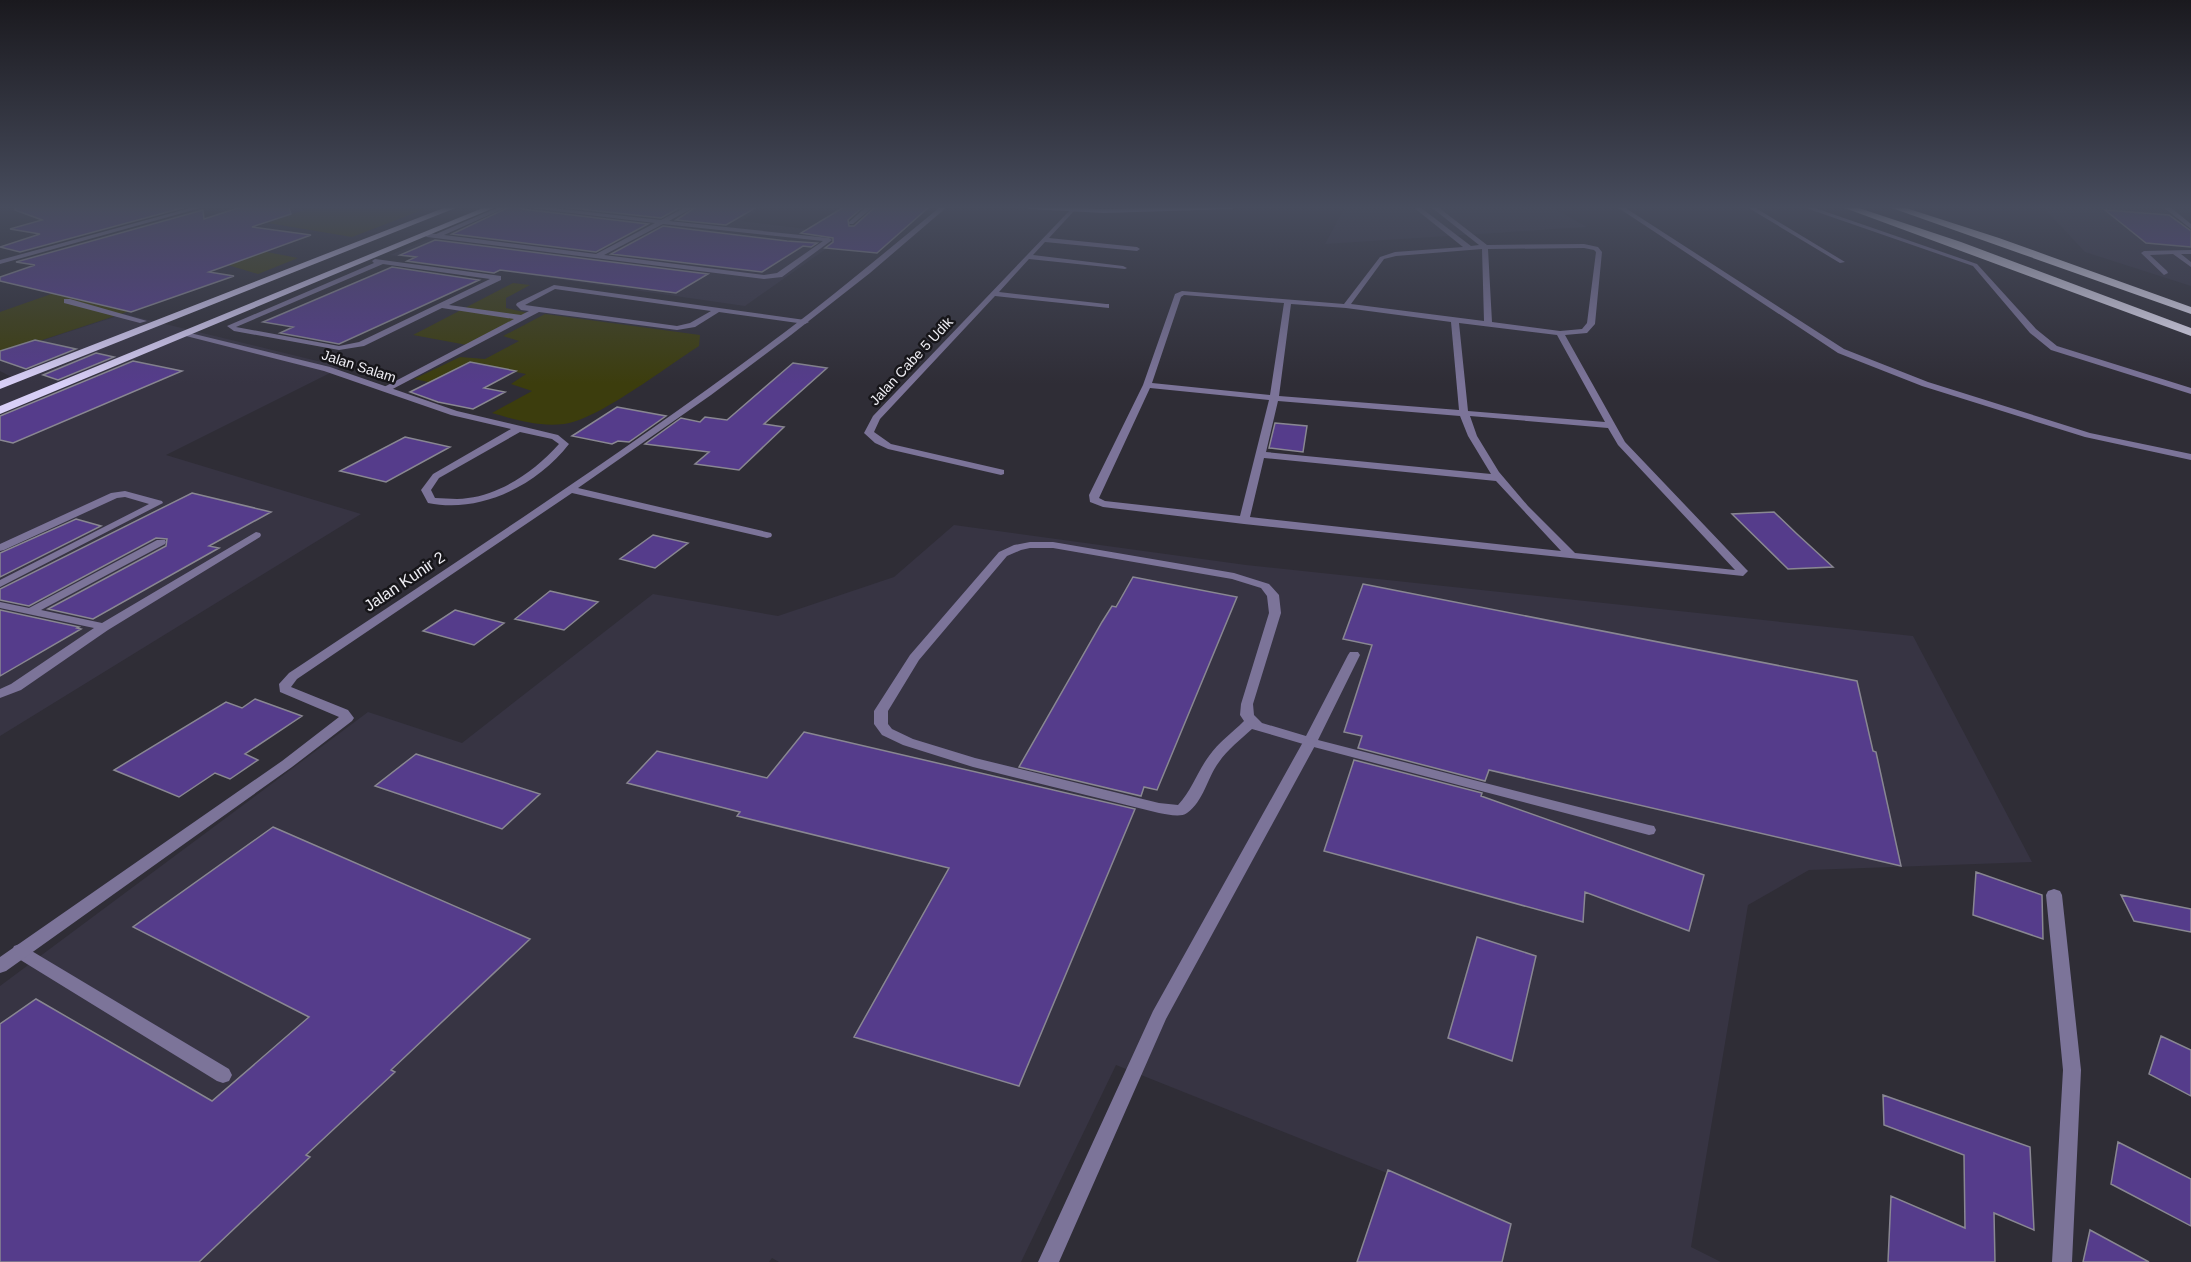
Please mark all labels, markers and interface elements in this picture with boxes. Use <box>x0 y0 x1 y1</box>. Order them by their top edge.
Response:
street label: Jalan Cabe 5 Udik <box>866 313 957 408</box>
street label: Jalan Salam <box>320 346 398 386</box>
street label: Jalan Kunir 2 <box>361 548 448 615</box>

